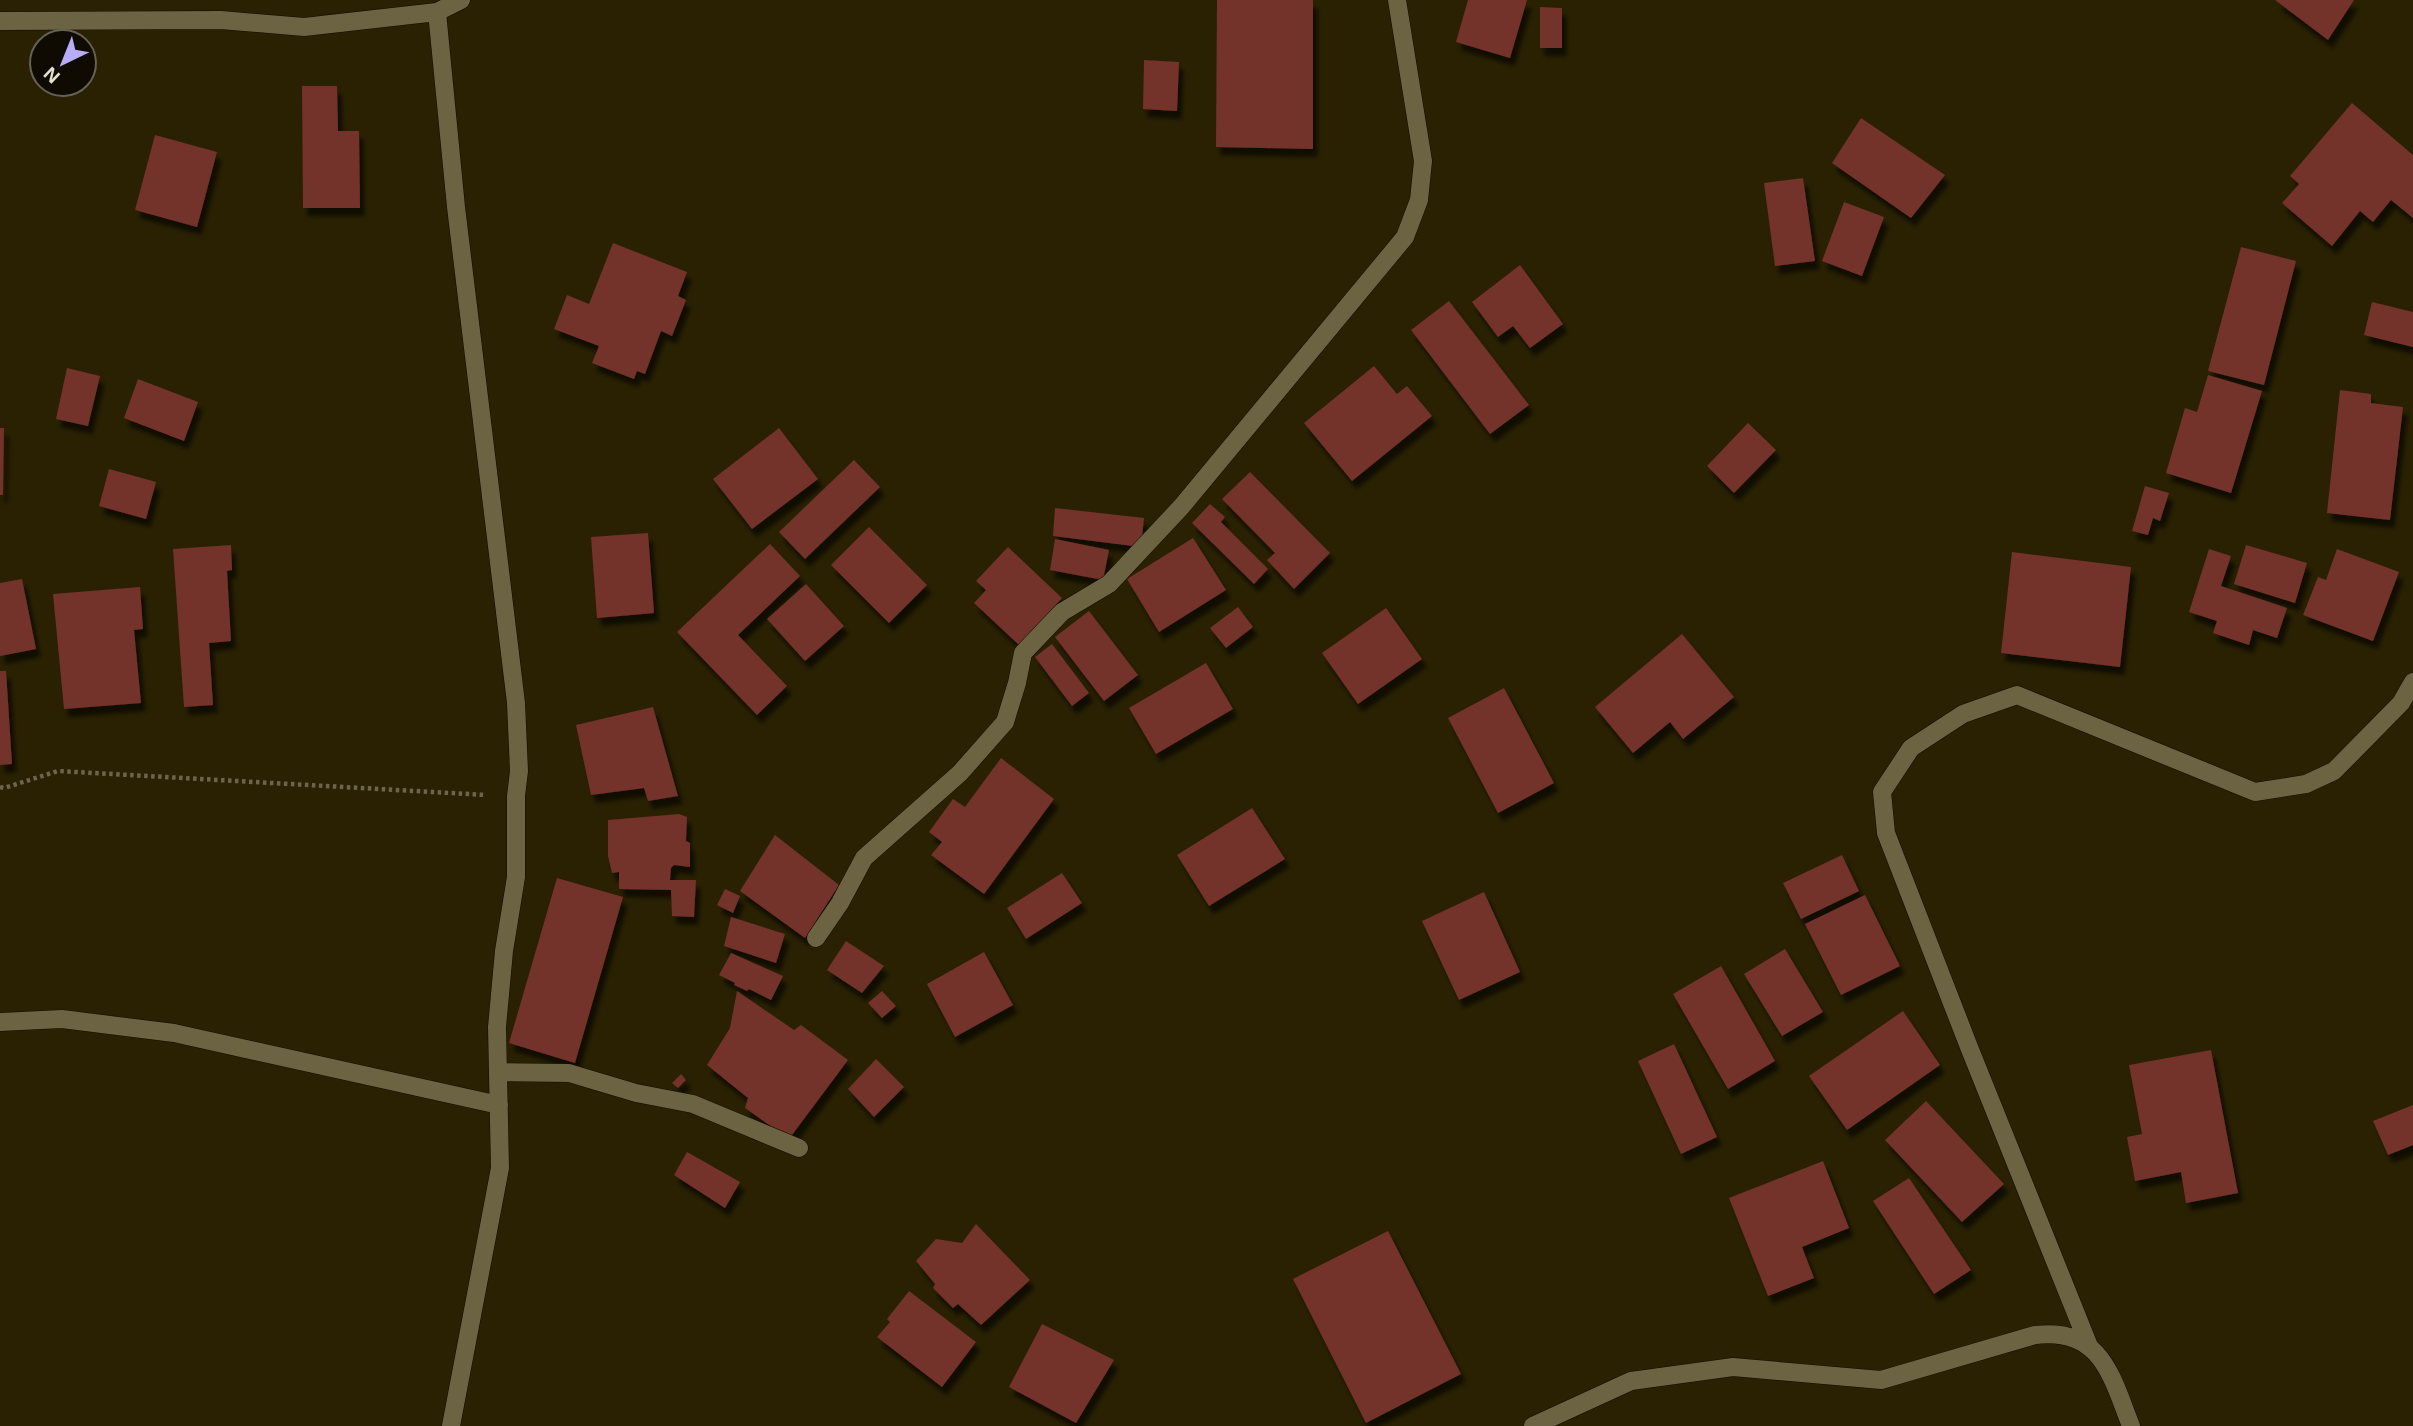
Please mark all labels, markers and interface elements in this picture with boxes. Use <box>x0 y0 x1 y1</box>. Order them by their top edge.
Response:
north arrow <box>28 28 98 98</box>
text: N <box>40 63 64 87</box>

